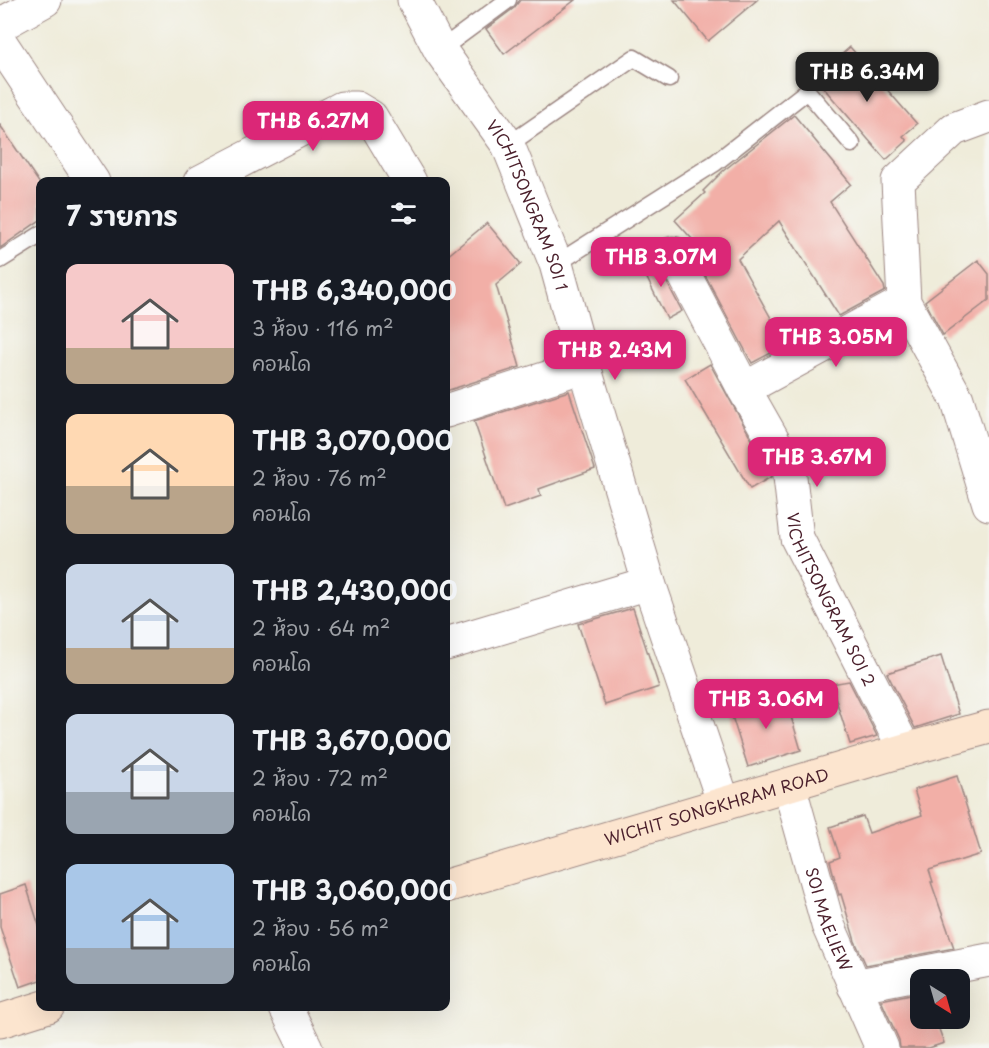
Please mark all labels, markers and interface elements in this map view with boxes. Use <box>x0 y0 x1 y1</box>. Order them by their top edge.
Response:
pin: THB 6.34M <box>798 52 936 103</box>
text: THB 6.34M <box>810 56 924 86</box>
pin: THB 6.27M <box>244 101 382 152</box>
text: THB 6.27M <box>257 105 369 135</box>
street label: VICHITSONGRAM SOI 1 <box>481 114 575 293</box>
text: 7 รายการ <box>66 196 178 235</box>
icon: filters <box>387 197 420 230</box>
pin: THB 3.07M <box>592 237 730 288</box>
text: THB 3.07M <box>605 241 717 271</box>
text: THB 6,340,000 <box>252 270 457 309</box>
icon: home <box>114 288 186 360</box>
text: 3 ห้อง · 116 m² <box>252 313 394 343</box>
pin: THB 3.05M <box>767 317 905 368</box>
text: THB 3.05M <box>779 321 893 351</box>
pin: THB 2.43M <box>546 330 684 381</box>
text: THB 2.43M <box>558 334 672 364</box>
text: คอนโด <box>252 348 311 378</box>
text: THB 3,070,000 <box>252 420 454 459</box>
pin: THB 3.67M <box>748 437 886 488</box>
icon: home <box>114 438 186 510</box>
text: THB 3.67M <box>762 441 872 471</box>
text: 2 ห้อง · 76 m² <box>252 463 387 493</box>
text: คอนโด <box>252 498 311 528</box>
street label: VICHITSONGRAM SOI 2 <box>782 511 882 690</box>
text: THB 2,430,000 <box>252 570 458 609</box>
icon: home <box>114 588 186 660</box>
text: 2 ห้อง · 64 m² <box>252 613 390 643</box>
text: คอนโด <box>252 648 311 678</box>
pin: THB 3.06M <box>697 679 835 730</box>
text: THB 3.06M <box>708 683 824 713</box>
text: THB 3,670,000 <box>252 720 452 759</box>
icon: home <box>114 738 186 810</box>
street label: WICHIT SONGKHRAM ROAD <box>601 761 832 851</box>
text: 2 ห้อง · 72 m² <box>252 763 388 793</box>
text: คอนโด <box>252 798 311 828</box>
street label: SOI MAELIEW <box>800 864 859 975</box>
text: THB 3,060,000 <box>252 870 457 909</box>
icon: home <box>114 888 186 960</box>
text: 2 ห้อง · 56 m² <box>252 913 389 943</box>
text: คอนโด <box>252 948 311 978</box>
north arrow <box>910 969 970 1029</box>
map controls <box>910 969 970 1029</box>

